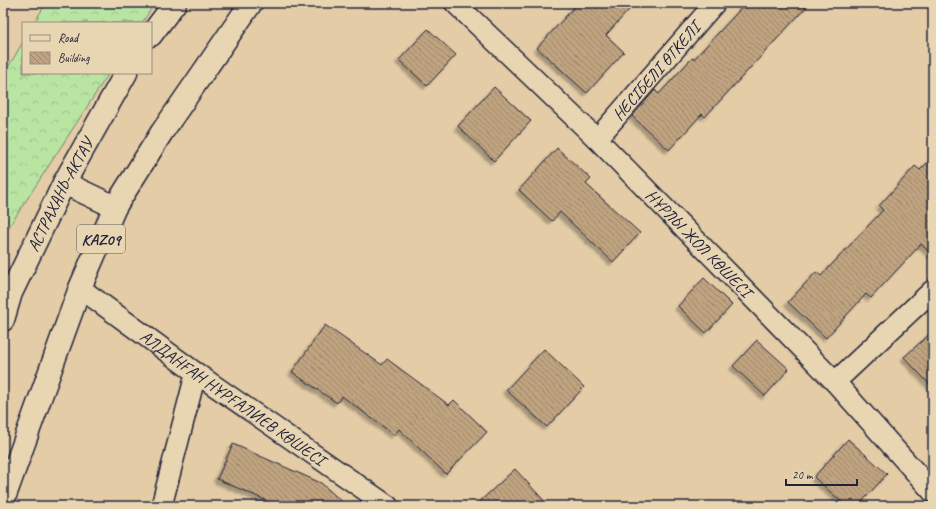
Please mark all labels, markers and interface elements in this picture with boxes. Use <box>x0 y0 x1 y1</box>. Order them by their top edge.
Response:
street label: НЕСІБЕЛІ ӨТКЕЛІ <box>608 15 708 125</box>
legend <box>22 22 152 74</box>
text: Road <box>58 30 80 46</box>
text: Building <box>58 50 90 66</box>
street label: АСТРАХАНЬ-АКТАУ <box>23 132 99 255</box>
street label: НҰРЛЫ ЖОЛ КӨШЕСІ <box>641 185 759 305</box>
road number: KAZ09 <box>77 225 125 253</box>
street label: АЛДАНҒАН НҰРҒАЛИЕВ КӨШЕСІ <box>136 326 332 473</box>
scale bar <box>786 461 857 487</box>
text: 20 m <box>792 467 814 483</box>

